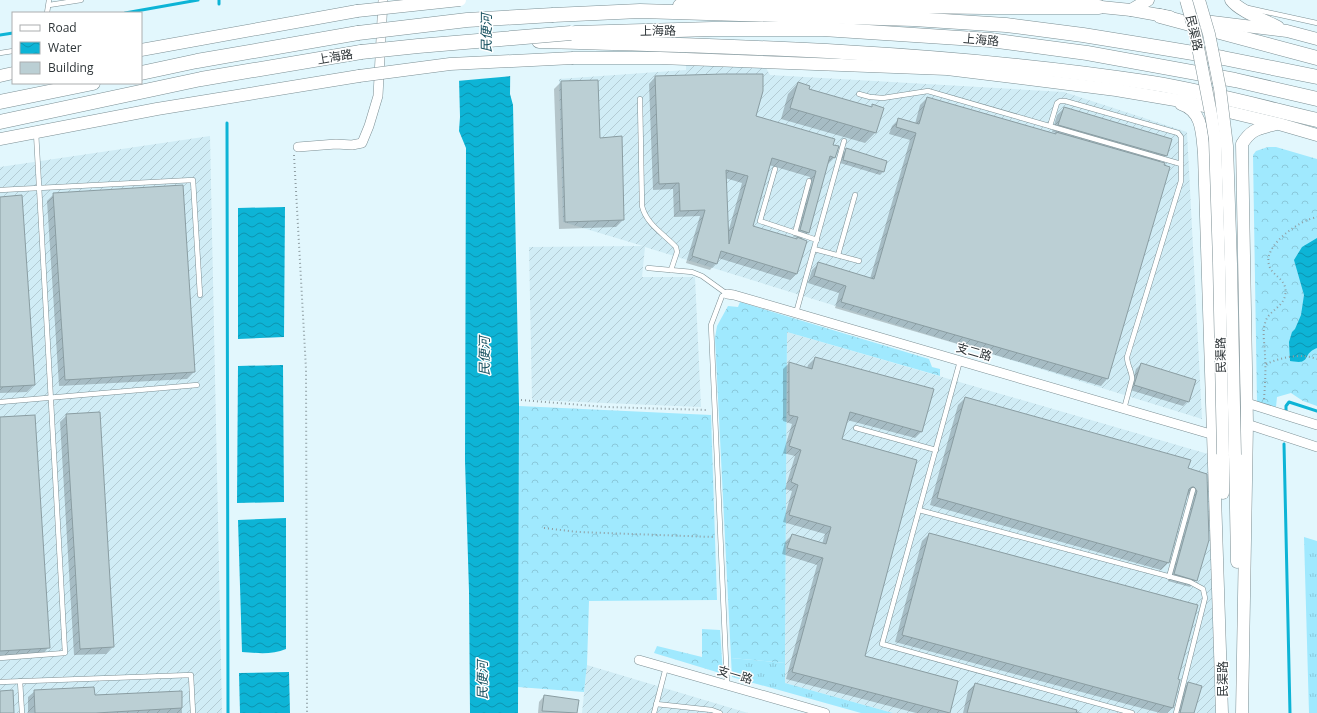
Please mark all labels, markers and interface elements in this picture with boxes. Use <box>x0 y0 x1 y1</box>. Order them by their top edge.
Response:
water label: 民便河 <box>477 11 495 53</box>
legend <box>12 12 142 84</box>
street label: 民渠路 <box>1182 13 1207 52</box>
text: Road <box>48 19 77 36</box>
street label: 上海路 <box>640 22 676 39</box>
street label: 上海路 <box>962 29 1000 50</box>
text: Water <box>48 39 82 56</box>
street label: 上海路 <box>316 45 354 68</box>
text: Building <box>48 59 94 76</box>
water label: 民便河 <box>475 334 493 376</box>
street label: 民渠路 <box>1212 337 1229 373</box>
street label: 支二路 <box>954 338 994 365</box>
water label: 民便河 <box>473 658 491 700</box>
street label: 支一路 <box>715 661 755 688</box>
street label: 民渠路 <box>1214 661 1231 697</box>

